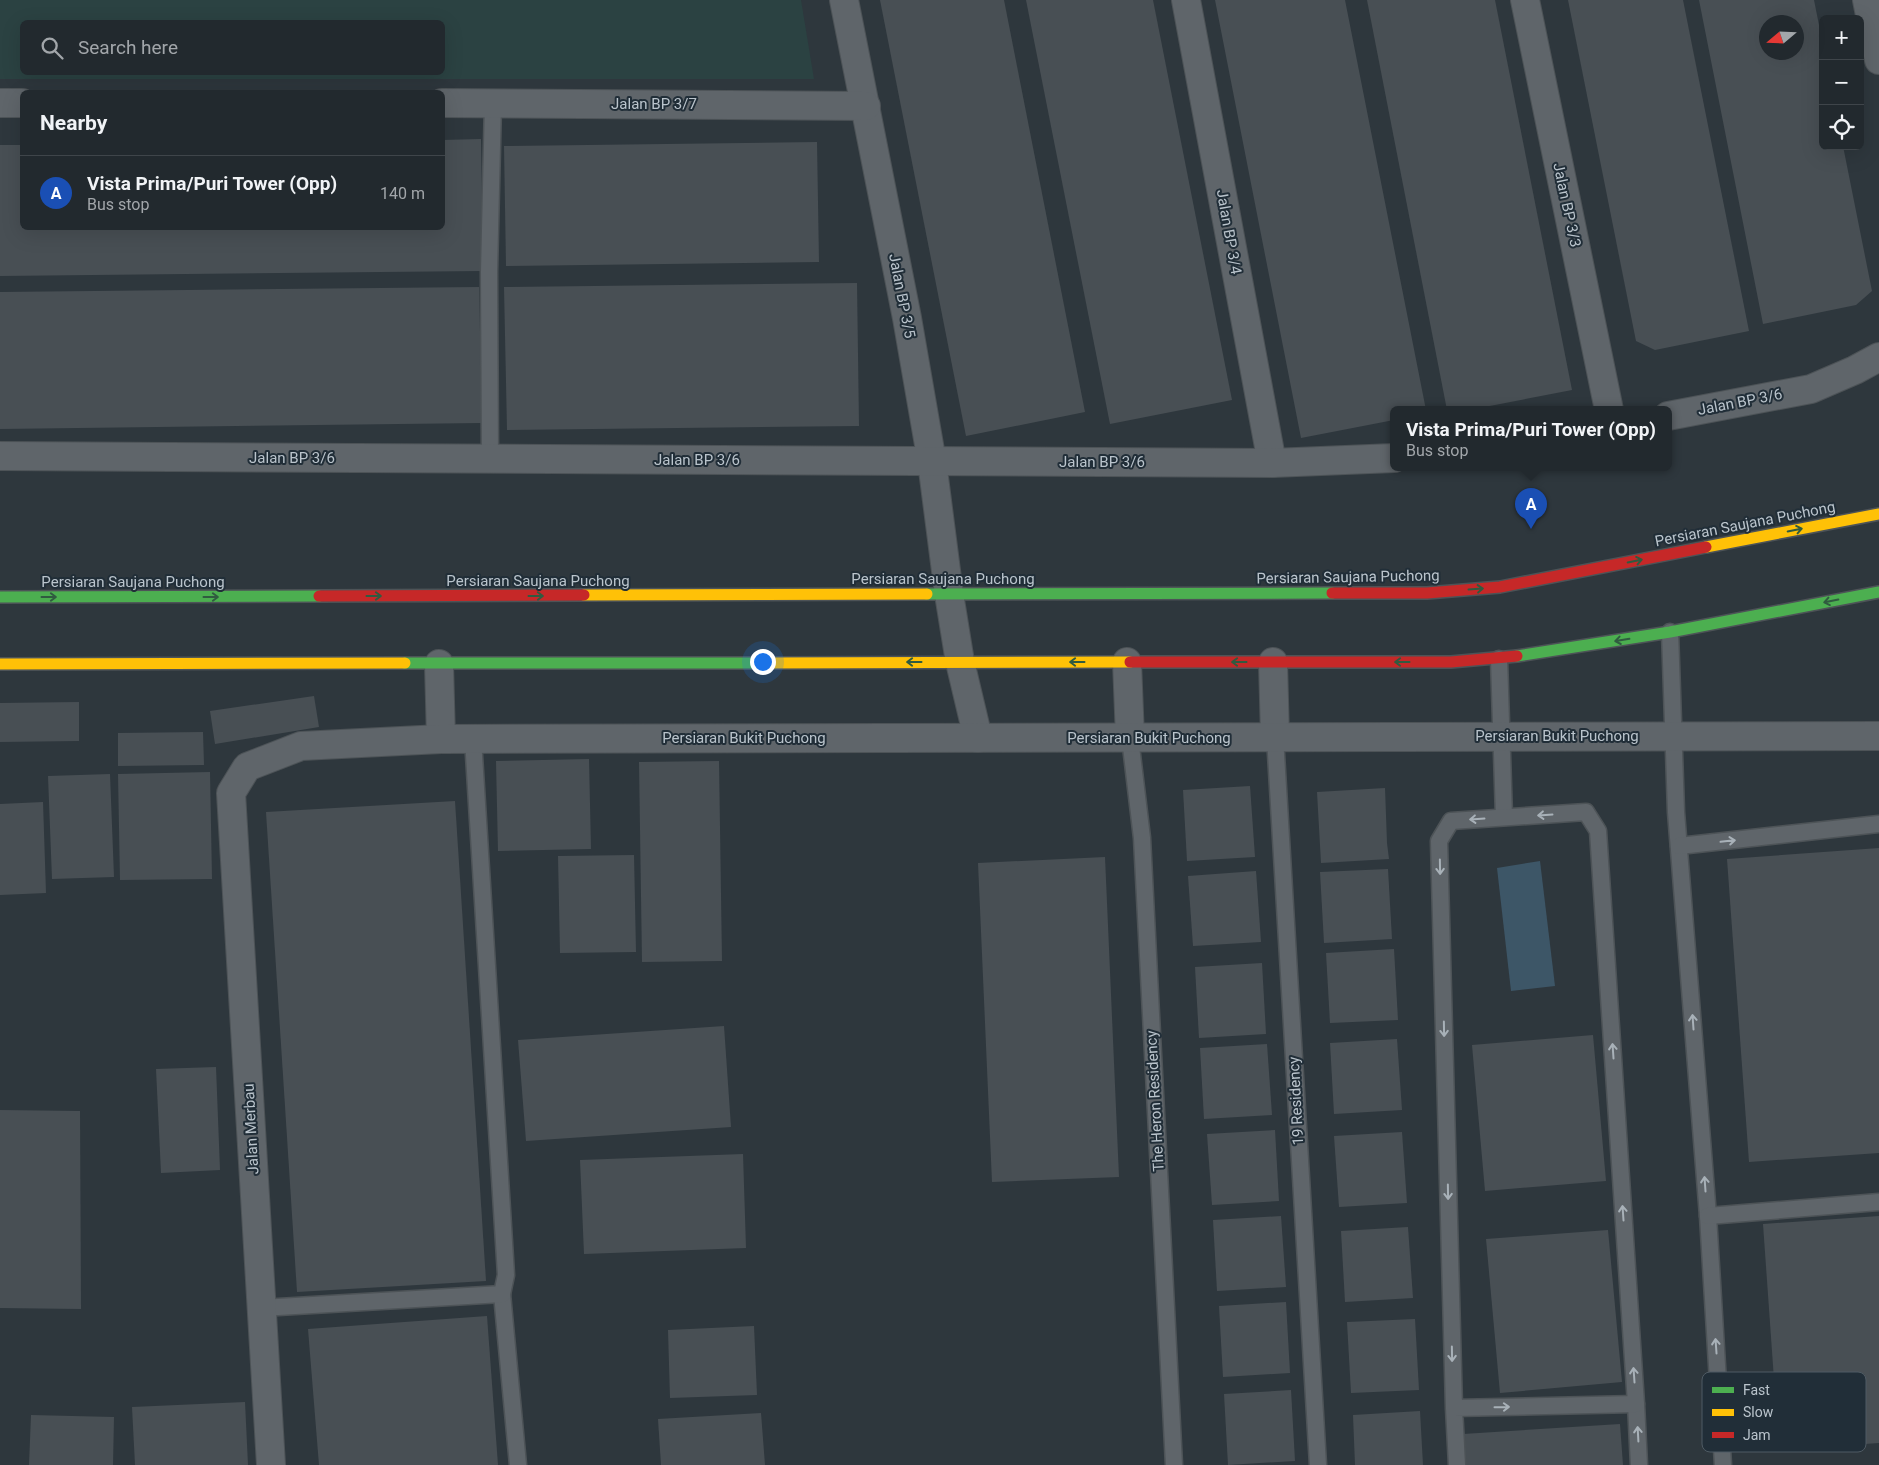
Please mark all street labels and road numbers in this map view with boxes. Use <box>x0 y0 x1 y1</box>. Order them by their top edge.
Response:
street label: Jalan BP 3/7 <box>611 95 697 113</box>
street label: Jalan BP 3/3 <box>1549 161 1585 249</box>
street label: Jalan BP 3/4 <box>1213 188 1245 276</box>
street label: Jalan BP 3/5 <box>885 252 919 340</box>
street label: Jalan BP 3/6 <box>1696 385 1784 419</box>
street label: Jalan BP 3/6 <box>249 449 335 467</box>
street label: Jalan BP 3/6 <box>654 451 740 469</box>
street label: Jalan BP 3/6 <box>1059 453 1145 471</box>
street label: Persiaran Saujana Puchong <box>1653 498 1837 550</box>
street label: Persiaran Saujana Puchong <box>1256 566 1440 588</box>
street label: Persiaran Saujana Puchong <box>851 570 1035 588</box>
street label: Persiaran Saujana Puchong <box>446 572 630 590</box>
street label: Persiaran Saujana Puchong <box>41 573 225 591</box>
street label: Persiaran Bukit Puchong <box>1475 727 1639 745</box>
street label: Persiaran Bukit Puchong <box>662 729 826 747</box>
street label: Persiaran Bukit Puchong <box>1067 729 1231 747</box>
street label: The Heron Residency <box>1142 1030 1168 1172</box>
street label: 19 Residency <box>1285 1056 1307 1146</box>
street label: Jalan Merbau <box>240 1083 262 1175</box>

